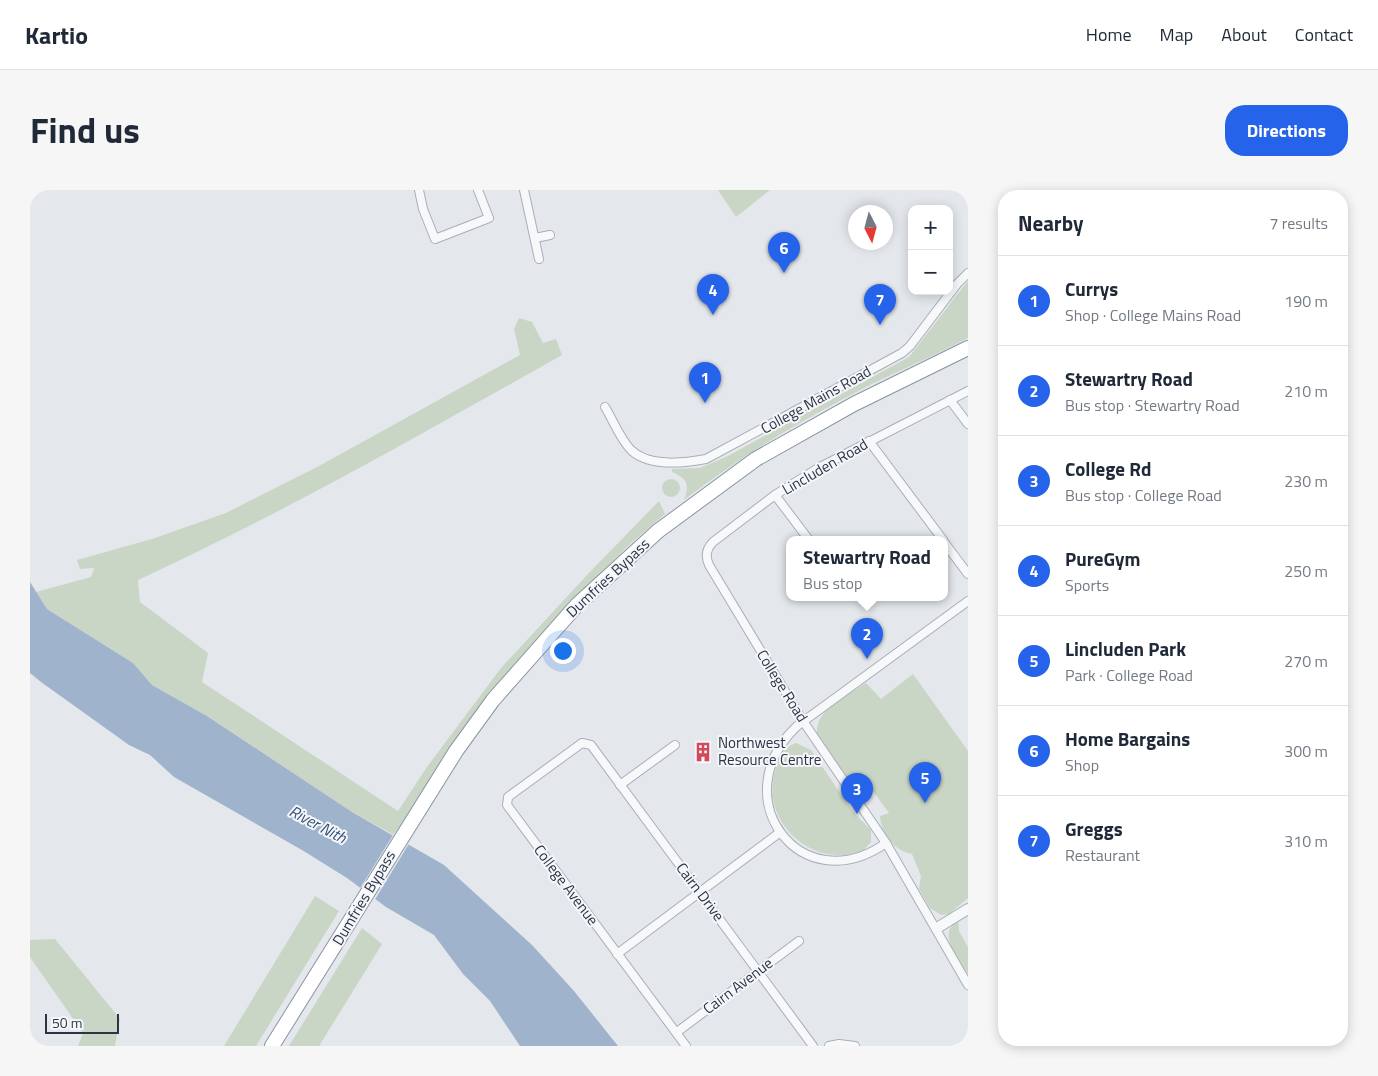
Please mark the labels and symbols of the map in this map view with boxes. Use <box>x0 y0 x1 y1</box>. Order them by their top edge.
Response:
north arrow <box>848 205 893 250</box>
pin: 6 <box>768 232 800 273</box>
pin: 4 <box>697 274 729 315</box>
pin: 7 <box>864 284 896 325</box>
street label: College Mains Road <box>756 360 875 439</box>
pin: 1 <box>689 362 721 403</box>
street label: Lincluden Road <box>777 433 872 500</box>
street label: Dumfries Bypass <box>561 533 655 623</box>
pin: 2 <box>851 618 883 659</box>
your location <box>550 638 576 664</box>
street label: College Road <box>751 645 814 726</box>
place label: Northwest Resource Centre <box>718 731 821 771</box>
building icon: Northwest Resource Centre <box>692 741 714 763</box>
pin: 5 <box>909 762 941 803</box>
pin: 3 <box>841 773 873 814</box>
water label: River Nith <box>285 799 352 850</box>
street label: College Avenue <box>528 839 604 930</box>
street label: Dumfries Bypass <box>326 846 401 950</box>
street label: Cairn Drive <box>671 857 730 926</box>
street label: Cairn Avenue <box>698 952 778 1020</box>
scale bar <box>45 1011 119 1034</box>

